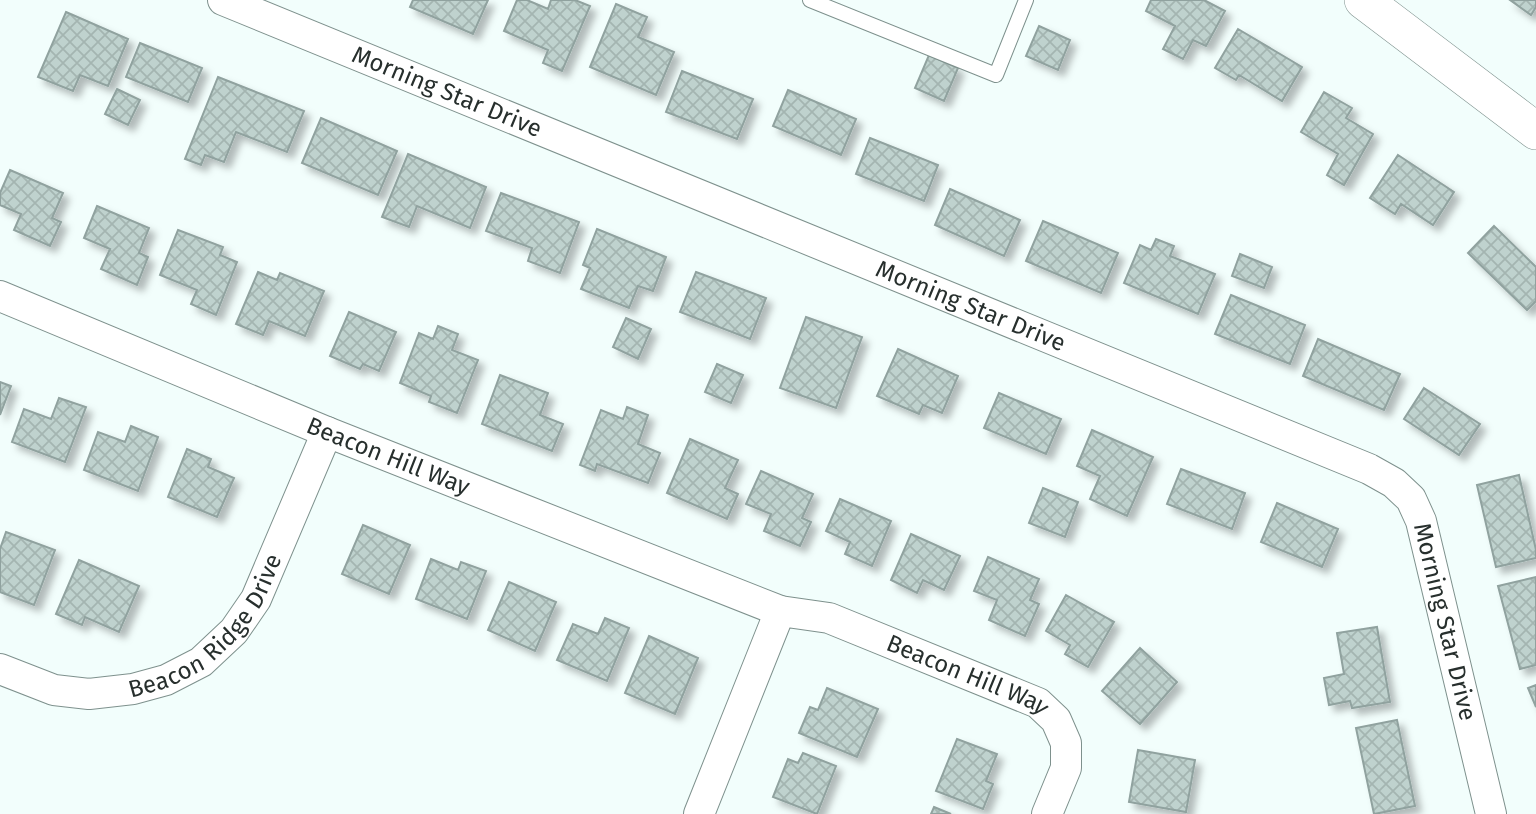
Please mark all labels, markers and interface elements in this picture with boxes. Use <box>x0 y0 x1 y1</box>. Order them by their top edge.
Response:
street label: Morning Star Drive <box>348 40 546 143</box>
street label: Morning Star Drive <box>872 255 1070 357</box>
street label: Beacon Hill Way <box>302 411 474 501</box>
street label: Morning Star Drive <box>1408 520 1482 723</box>
street label: Beacon Ridge Drive <box>125 550 288 704</box>
street label: Beacon Hill Way <box>882 629 1056 721</box>

